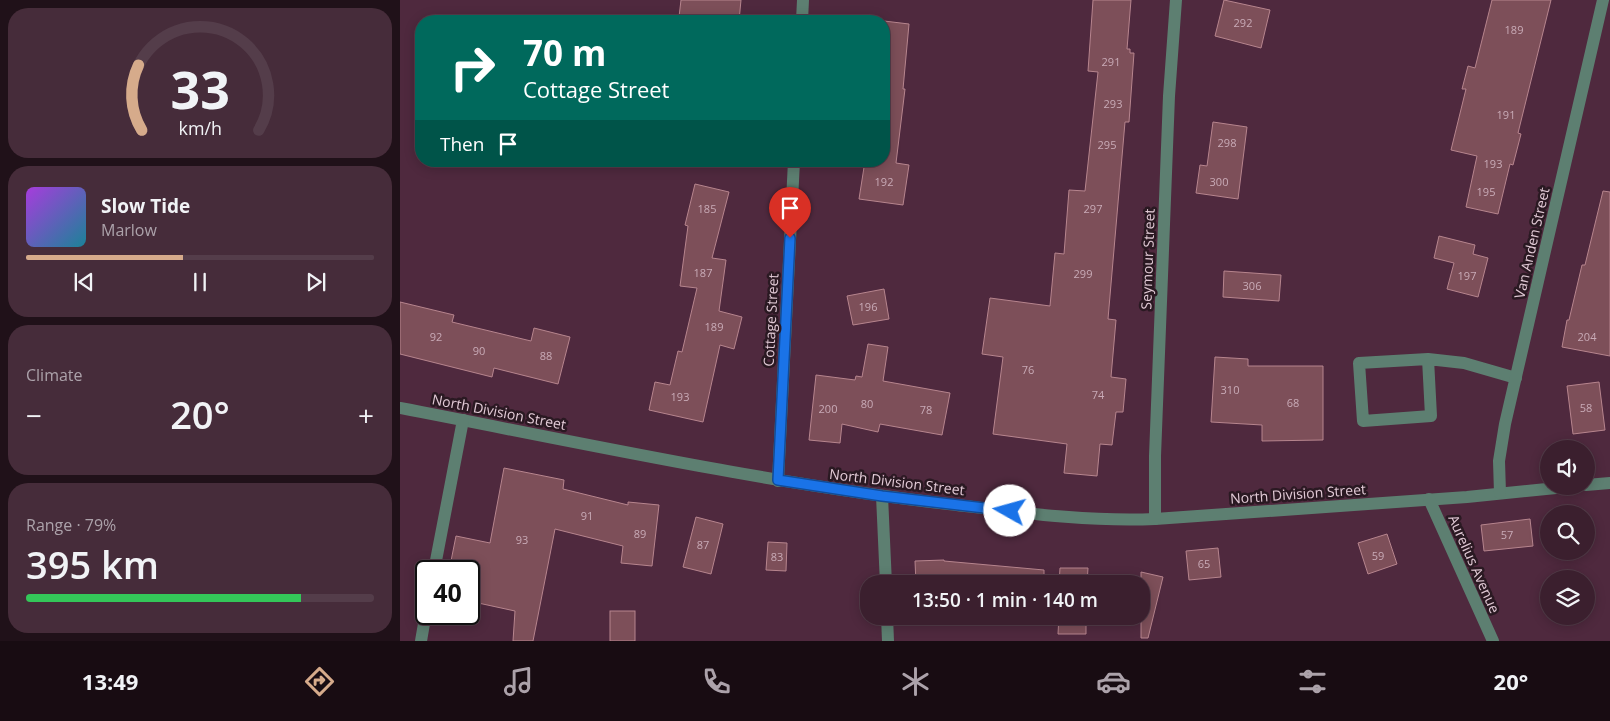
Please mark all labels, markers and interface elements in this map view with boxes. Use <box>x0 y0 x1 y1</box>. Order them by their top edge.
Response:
house number: 292 <box>1234 15 1252 30</box>
house number: 189 <box>1505 22 1523 37</box>
text: 70 m <box>523 29 606 76</box>
icon: right <box>440 35 505 100</box>
text: 33 <box>170 53 230 124</box>
house number: 291 <box>1102 54 1120 69</box>
text: Cottage Street <box>523 74 669 104</box>
house number: 293 <box>1104 96 1122 111</box>
house number: 191 <box>1497 107 1515 122</box>
text: km/h <box>178 116 222 140</box>
icon: arrive <box>494 130 522 158</box>
text: Then <box>440 131 484 157</box>
house number: 298 <box>1218 135 1236 150</box>
house number: 295 <box>1098 137 1116 152</box>
house number: 193 <box>1484 156 1502 171</box>
house number: 192 <box>875 174 893 189</box>
house number: 300 <box>1210 174 1228 189</box>
house number: 195 <box>1477 184 1495 199</box>
street label: Van Anden Street <box>1509 185 1554 300</box>
pin <box>769 187 811 238</box>
text: Slow Tide <box>101 193 190 219</box>
icon: arrive <box>776 194 804 222</box>
house number: 185 <box>698 201 716 216</box>
house number: 297 <box>1084 201 1102 216</box>
street label: Seymour Street <box>1136 208 1159 310</box>
text: Marlow <box>101 219 157 241</box>
house number: 187 <box>694 265 712 280</box>
house number: 299 <box>1074 266 1092 281</box>
icon: previous <box>70 268 98 296</box>
icon: pause <box>186 268 214 296</box>
icon: next <box>302 268 330 296</box>
house number: 197 <box>1458 268 1476 283</box>
street label: Cottage Street <box>759 273 782 367</box>
house number: 306 <box>1243 278 1261 293</box>
house number: 196 <box>859 299 877 314</box>
house number: 189 <box>705 319 723 334</box>
house number: 92 <box>430 329 442 344</box>
house number: 204 <box>1578 329 1597 344</box>
house number: 90 <box>473 343 485 358</box>
house number: 88 <box>540 348 552 363</box>
house number: 76 <box>1022 362 1034 377</box>
text: Climate <box>26 364 83 386</box>
house number: 310 <box>1221 382 1239 397</box>
house number: 74 <box>1092 387 1105 402</box>
text: 20° <box>170 388 230 440</box>
street label: North Division Street <box>430 389 568 434</box>
house number: 193 <box>671 389 689 404</box>
house number: 68 <box>1287 395 1299 410</box>
text: − <box>26 396 42 434</box>
text: + <box>358 396 374 434</box>
house number: 80 <box>861 396 873 411</box>
house number: 58 <box>1580 400 1592 415</box>
house number: 200 <box>819 401 837 416</box>
house number: 78 <box>920 402 932 417</box>
map controls <box>1540 440 1595 625</box>
button: sound <box>1540 440 1595 495</box>
street label: North Division Street <box>828 464 966 499</box>
street label: North Division Street <box>1229 479 1367 508</box>
position arrow <box>983 484 1035 536</box>
button: search <box>1540 505 1595 560</box>
house number: 91 <box>581 508 593 523</box>
street label: Aurelius Avenue <box>1444 512 1505 616</box>
text: Range · 79% <box>26 514 116 536</box>
house number: 89 <box>634 526 646 541</box>
house number: 57 <box>1501 527 1513 542</box>
house number: 93 <box>516 532 528 547</box>
house number: 87 <box>697 537 709 552</box>
text: 395 km <box>26 538 159 590</box>
house number: 59 <box>1372 548 1384 563</box>
house number: 83 <box>771 549 783 564</box>
house number: 65 <box>1198 556 1210 571</box>
speed limit sign: 40 <box>415 560 480 625</box>
button: layers <box>1540 570 1595 625</box>
text: 13:50 · 1 min · 140 m <box>912 587 1098 613</box>
icon: directions <box>302 664 337 699</box>
icon: music <box>501 664 536 699</box>
icon: phone <box>699 664 734 699</box>
icon: climate <box>898 664 933 699</box>
icon: car <box>1096 664 1131 699</box>
icon: filters <box>1295 664 1330 699</box>
text: 13:49 <box>82 666 138 696</box>
text: 20° <box>1494 666 1528 696</box>

